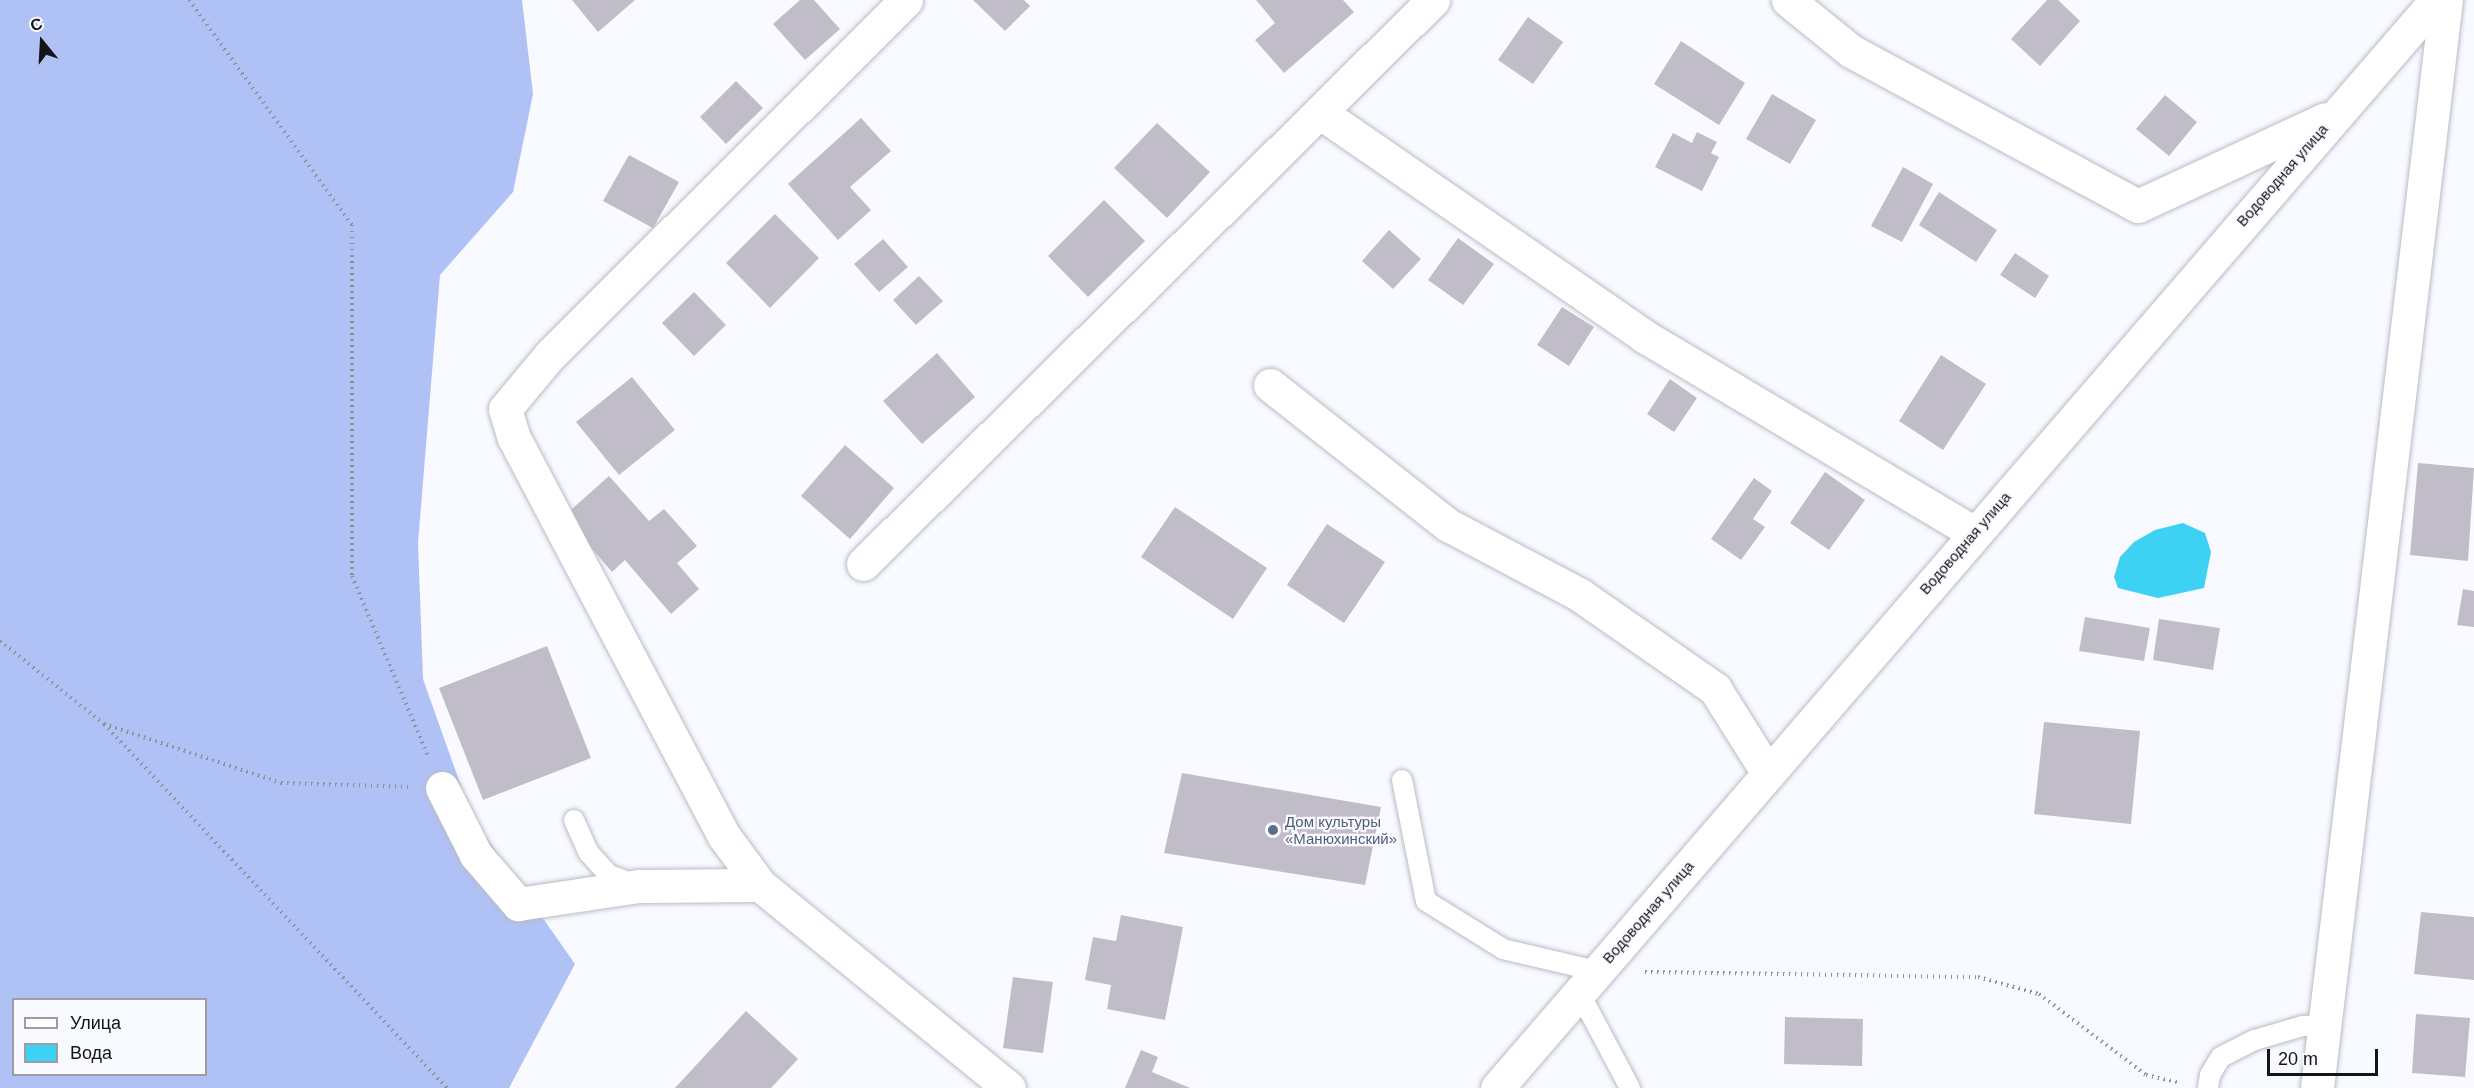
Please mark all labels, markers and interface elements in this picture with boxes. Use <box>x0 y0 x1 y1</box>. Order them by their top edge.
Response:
north arrow <box>12 12 72 72</box>
text: С <box>28 15 44 34</box>
street label: Водоводная улица <box>2233 120 2331 230</box>
street label: Водоводная улица <box>1916 488 2014 598</box>
place label: Дом культуры «Манюхинский» <box>1285 812 1397 847</box>
marker: Дом культуры «Манюхинский» <box>1266 823 1280 837</box>
street label: Водоводная улица <box>1599 857 1697 967</box>
legend <box>12 998 207 1076</box>
text: Улица <box>70 1013 121 1033</box>
scale bar <box>2270 1037 2381 1075</box>
text: Вода <box>70 1043 112 1063</box>
text: 20 m <box>2278 1049 2318 1069</box>

